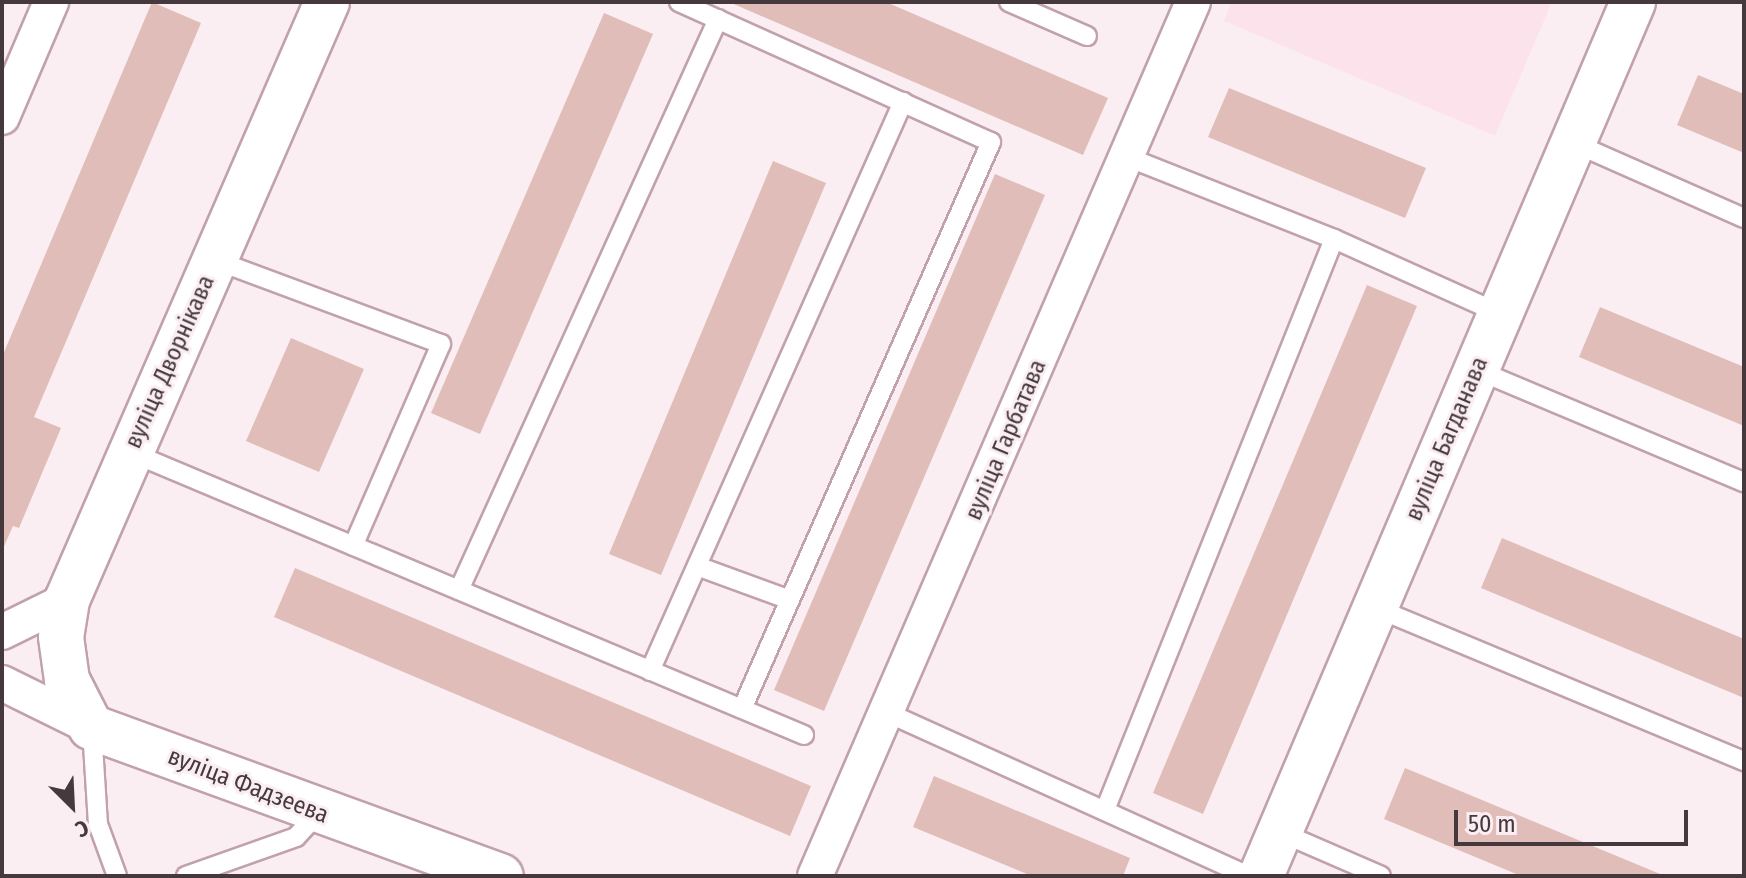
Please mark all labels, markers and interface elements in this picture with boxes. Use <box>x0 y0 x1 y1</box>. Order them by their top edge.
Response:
street label: вуліца Дворнікава <box>119 271 221 453</box>
street label: вуліца Багданава <box>1400 353 1494 525</box>
street label: вуліца Гарбатава <box>959 355 1053 525</box>
street label: вуліца Фадзеева <box>164 742 332 830</box>
north arrow <box>32 766 112 846</box>
scale bar <box>1458 794 1692 844</box>
text: 50 m <box>1468 810 1516 838</box>
text: С <box>71 814 93 843</box>

